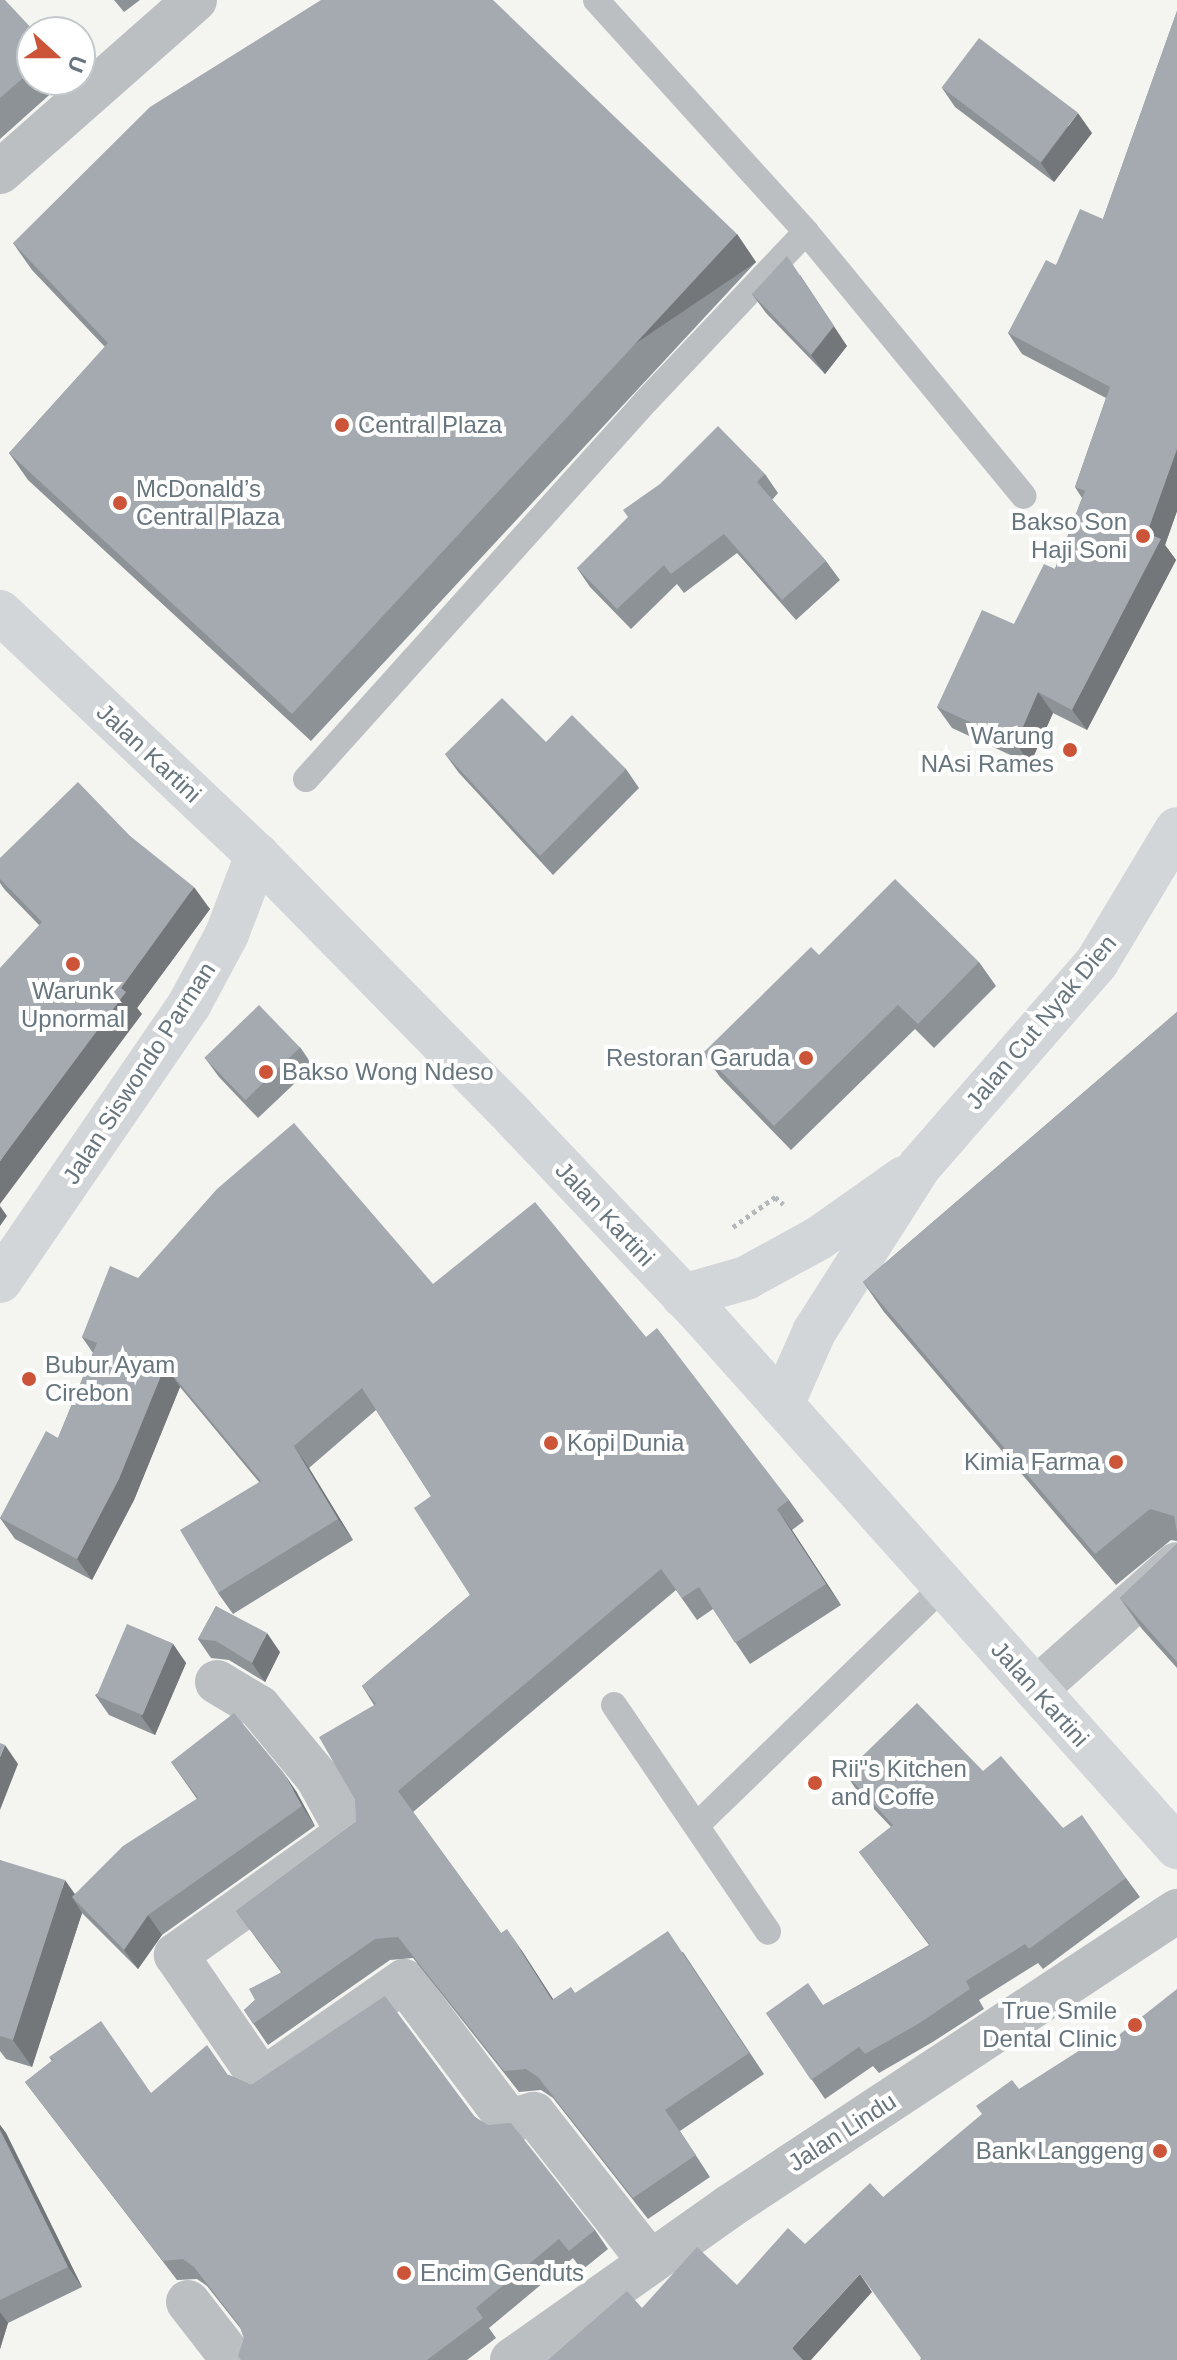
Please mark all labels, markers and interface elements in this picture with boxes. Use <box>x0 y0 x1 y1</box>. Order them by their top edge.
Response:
north arrow <box>16 16 96 96</box>
text: U <box>62 52 92 76</box>
place label: Central Plaza <box>358 411 502 439</box>
marker: Central Plaza <box>333 416 351 434</box>
place label: McDonald’s Central Plaza <box>136 475 280 531</box>
marker: McDonald’s Central Plaza <box>111 494 129 512</box>
place label: Bakso Son Haji Soni <box>1011 508 1127 564</box>
marker: Bakso Son Haji Soni <box>1134 527 1152 545</box>
street label: Jalan Kartini <box>91 697 207 809</box>
place label: Warung NAsi Rames <box>921 722 1054 778</box>
marker: Warung NAsi Rames <box>1061 741 1079 759</box>
street label: Jalan Cut Nyak Dien <box>960 929 1122 1115</box>
marker: Warunk Upnormal <box>64 955 82 973</box>
street label: Jalan Siswondo Parman <box>56 957 222 1189</box>
place label: Warunk Upnormal <box>21 977 125 1033</box>
place label: Restoran Garuda <box>606 1044 790 1072</box>
marker: Restoran Garuda <box>797 1049 815 1067</box>
place label: Bakso Wong Ndeso <box>282 1058 494 1086</box>
marker: Bakso Wong Ndeso <box>257 1063 275 1081</box>
street label: Jalan Kartini <box>549 1156 661 1272</box>
place label: Bubur Ayam Cirebon <box>45 1351 177 1407</box>
marker: Bubur Ayam Cirebon <box>20 1370 38 1388</box>
place label: Kopi Dunia <box>567 1429 684 1457</box>
marker: Kopi Dunia <box>542 1434 560 1452</box>
place label: Kimia Farma <box>964 1448 1100 1476</box>
marker: Kimia Farma <box>1107 1453 1125 1471</box>
street label: Jalan Kartini <box>985 1635 1095 1753</box>
place label: Rii''s Kitchen and Coffe <box>831 1755 967 1811</box>
marker: Rii''s Kitchen and Coffe <box>806 1774 824 1792</box>
place label: True Smile Dental Clinic <box>982 1997 1117 2053</box>
marker: True Smile Dental Clinic <box>1124 2014 1146 2036</box>
street label: Jalan Lindu <box>783 2086 901 2178</box>
place label: Bank Langgeng <box>976 2137 1144 2165</box>
marker: Bank Langgeng <box>1151 2142 1169 2160</box>
place label: Encim Genduts <box>420 2259 584 2287</box>
marker: Encim Genduts <box>395 2264 413 2282</box>

